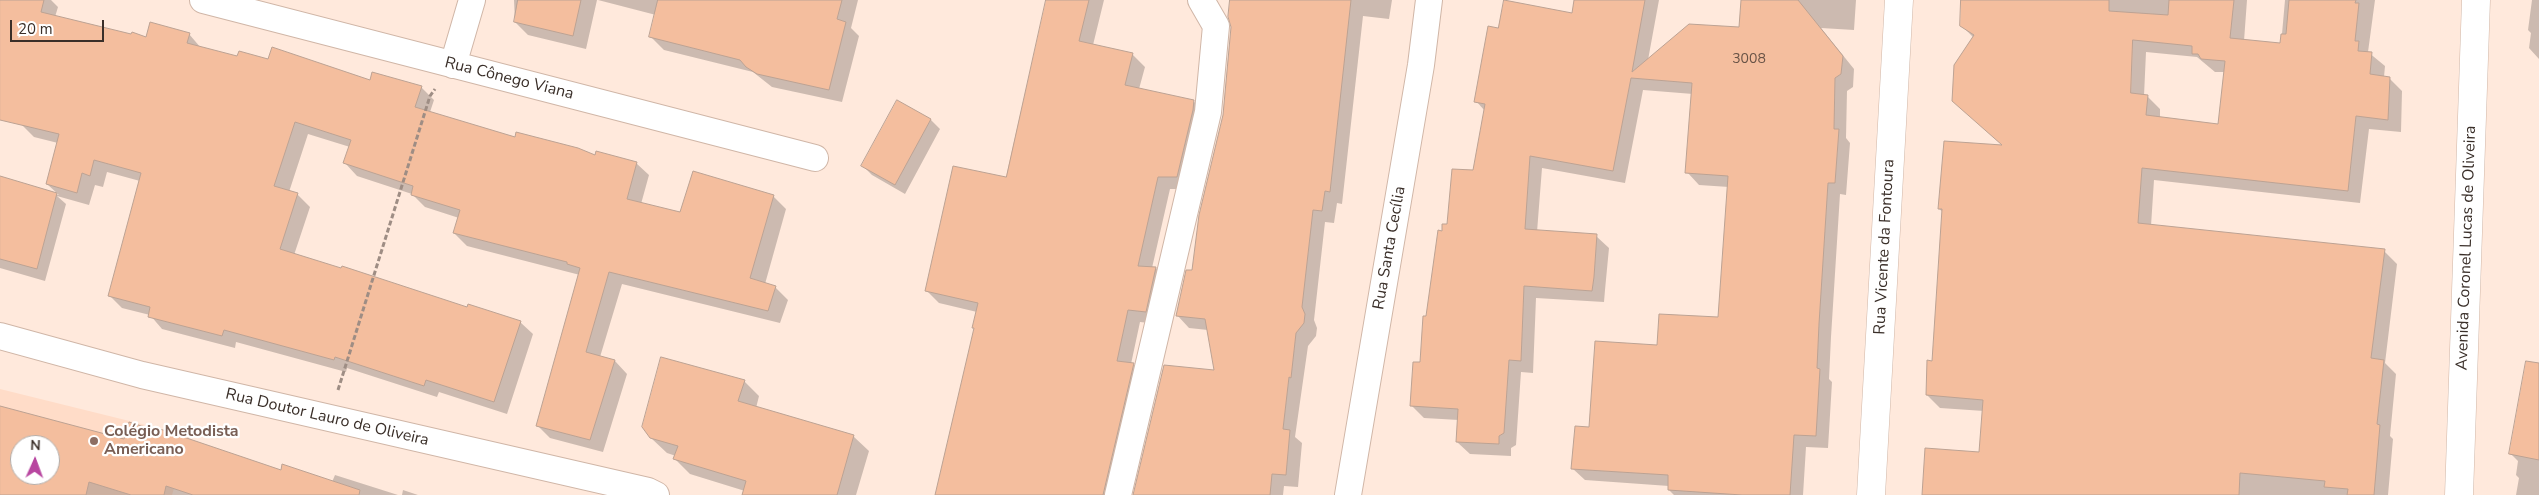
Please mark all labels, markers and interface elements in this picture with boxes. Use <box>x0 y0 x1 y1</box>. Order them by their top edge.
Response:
scale bar <box>12 10 106 42</box>
text: 20 m <box>18 19 53 39</box>
house number: 3008 <box>1732 52 1766 68</box>
street label: Rua Cônego Viana <box>443 54 575 104</box>
street label: Avenida Coronel Lucas de Oliveira <box>2453 125 2481 371</box>
street label: Rua Vicente da Fontoura <box>1871 159 1899 335</box>
street label: Rua Santa Cecília <box>1370 185 1410 311</box>
street label: Rua Doutor Lauro de Oliveira <box>223 385 431 451</box>
place label: Colégio Metodista Americano <box>104 422 239 460</box>
north arrow <box>10 435 60 485</box>
marker: Colégio Metodista Americano <box>88 435 100 447</box>
text: N <box>30 436 41 455</box>

